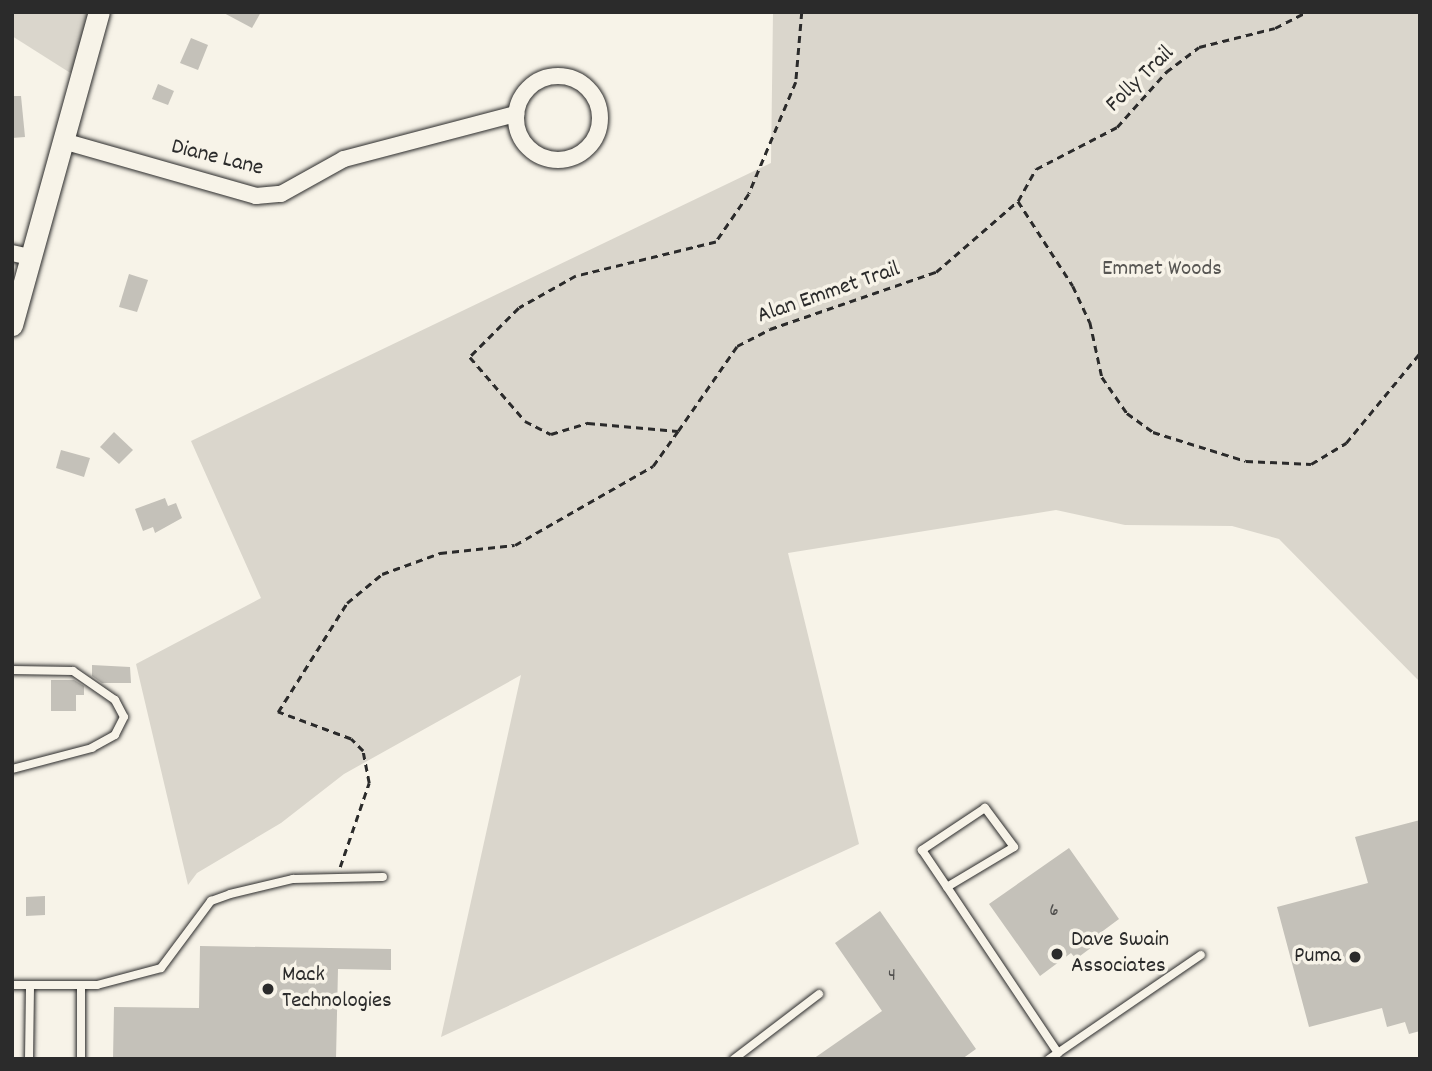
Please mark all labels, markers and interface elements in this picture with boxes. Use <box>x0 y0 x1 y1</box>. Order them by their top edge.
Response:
street label: Folly Trail <box>1101 41 1181 119</box>
street label: Diane Lane <box>168 134 266 184</box>
park label: Emmet Woods <box>1102 256 1222 284</box>
street label: Alan Emmet Trail <box>754 257 904 331</box>
house number: 6 <box>1049 901 1059 923</box>
place label: Dave Swain Associates <box>1071 927 1169 981</box>
place label: Puma <box>1294 943 1341 971</box>
marker: Dave Swain Associates <box>1049 946 1065 962</box>
marker: Puma <box>1347 949 1363 965</box>
place label: Mack Technologies <box>282 962 392 1016</box>
house number: 4 <box>888 966 896 988</box>
marker: Mack Technologies <box>260 981 276 997</box>

